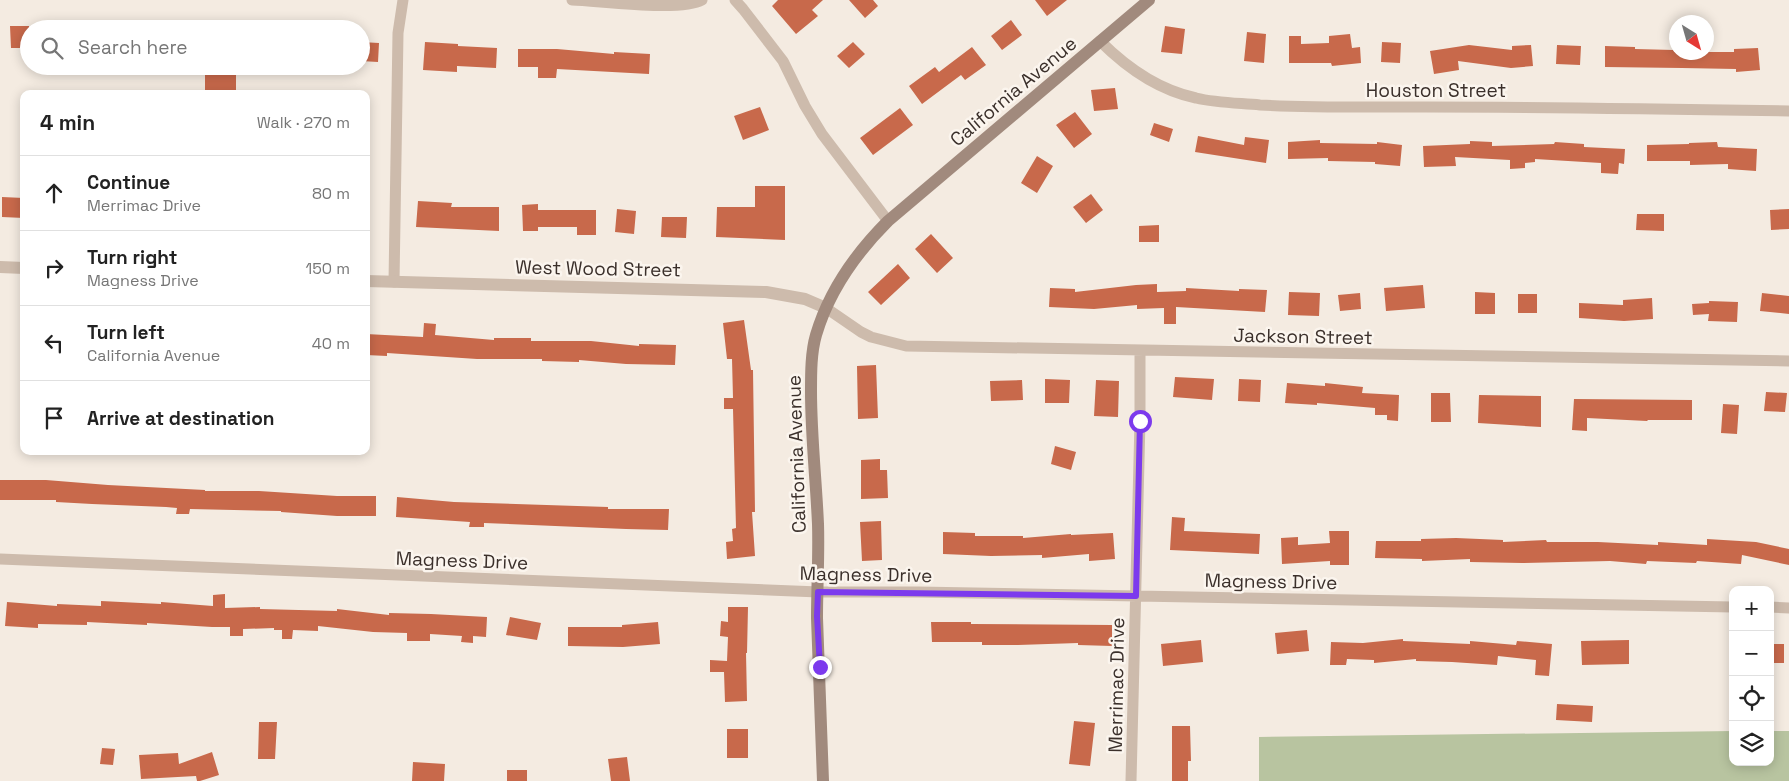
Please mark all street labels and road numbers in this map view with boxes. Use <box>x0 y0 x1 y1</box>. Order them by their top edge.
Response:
street label: California Avenue <box>945 31 1082 152</box>
street label: Houston Street <box>1366 78 1506 103</box>
street label: West Wood Street <box>515 255 681 282</box>
street label: Jackson Street <box>1233 323 1373 350</box>
street label: California Avenue <box>781 374 812 533</box>
street label: Magness Drive <box>395 546 529 575</box>
street label: Magness Drive <box>799 561 933 588</box>
street label: Magness Drive <box>1204 568 1338 595</box>
street label: Merrimac Drive <box>1103 617 1130 753</box>

